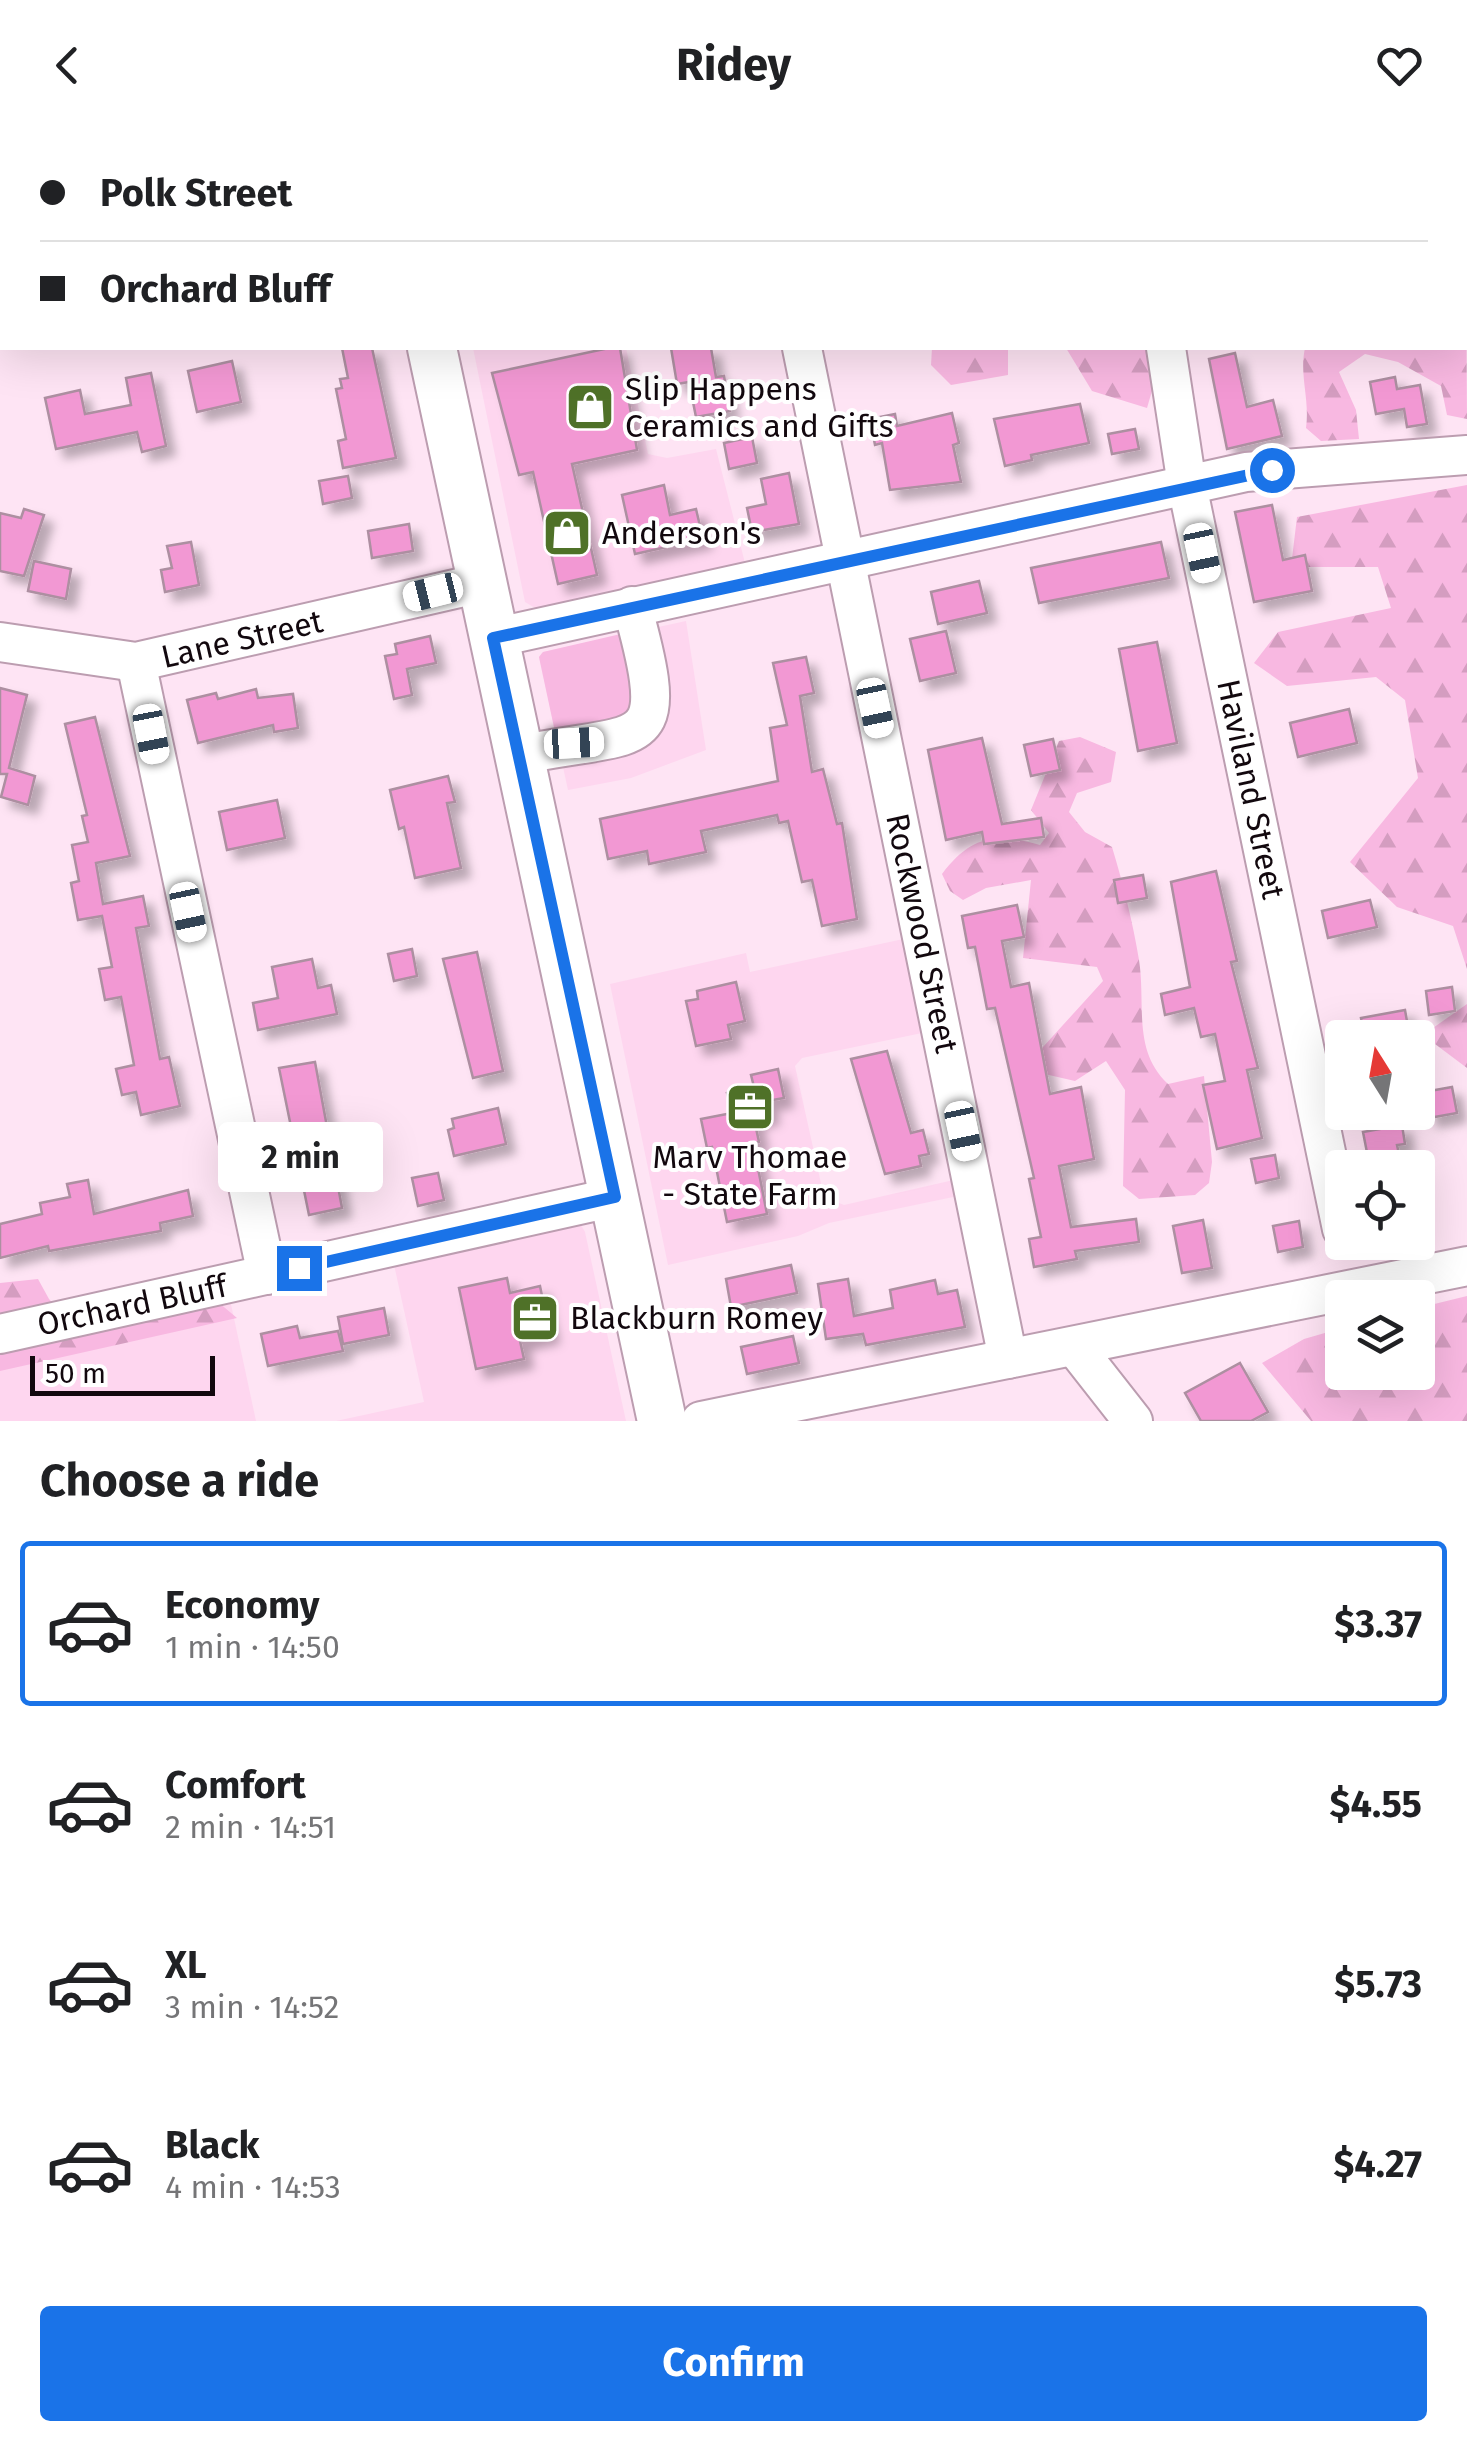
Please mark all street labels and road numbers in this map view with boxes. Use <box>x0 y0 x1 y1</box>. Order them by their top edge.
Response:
street label: Lane Street <box>158 602 327 676</box>
street label: Haviland Street <box>1209 676 1293 903</box>
street label: Rockwood Street <box>878 810 966 1057</box>
street label: Orchard Bluff <box>34 1266 233 1344</box>

